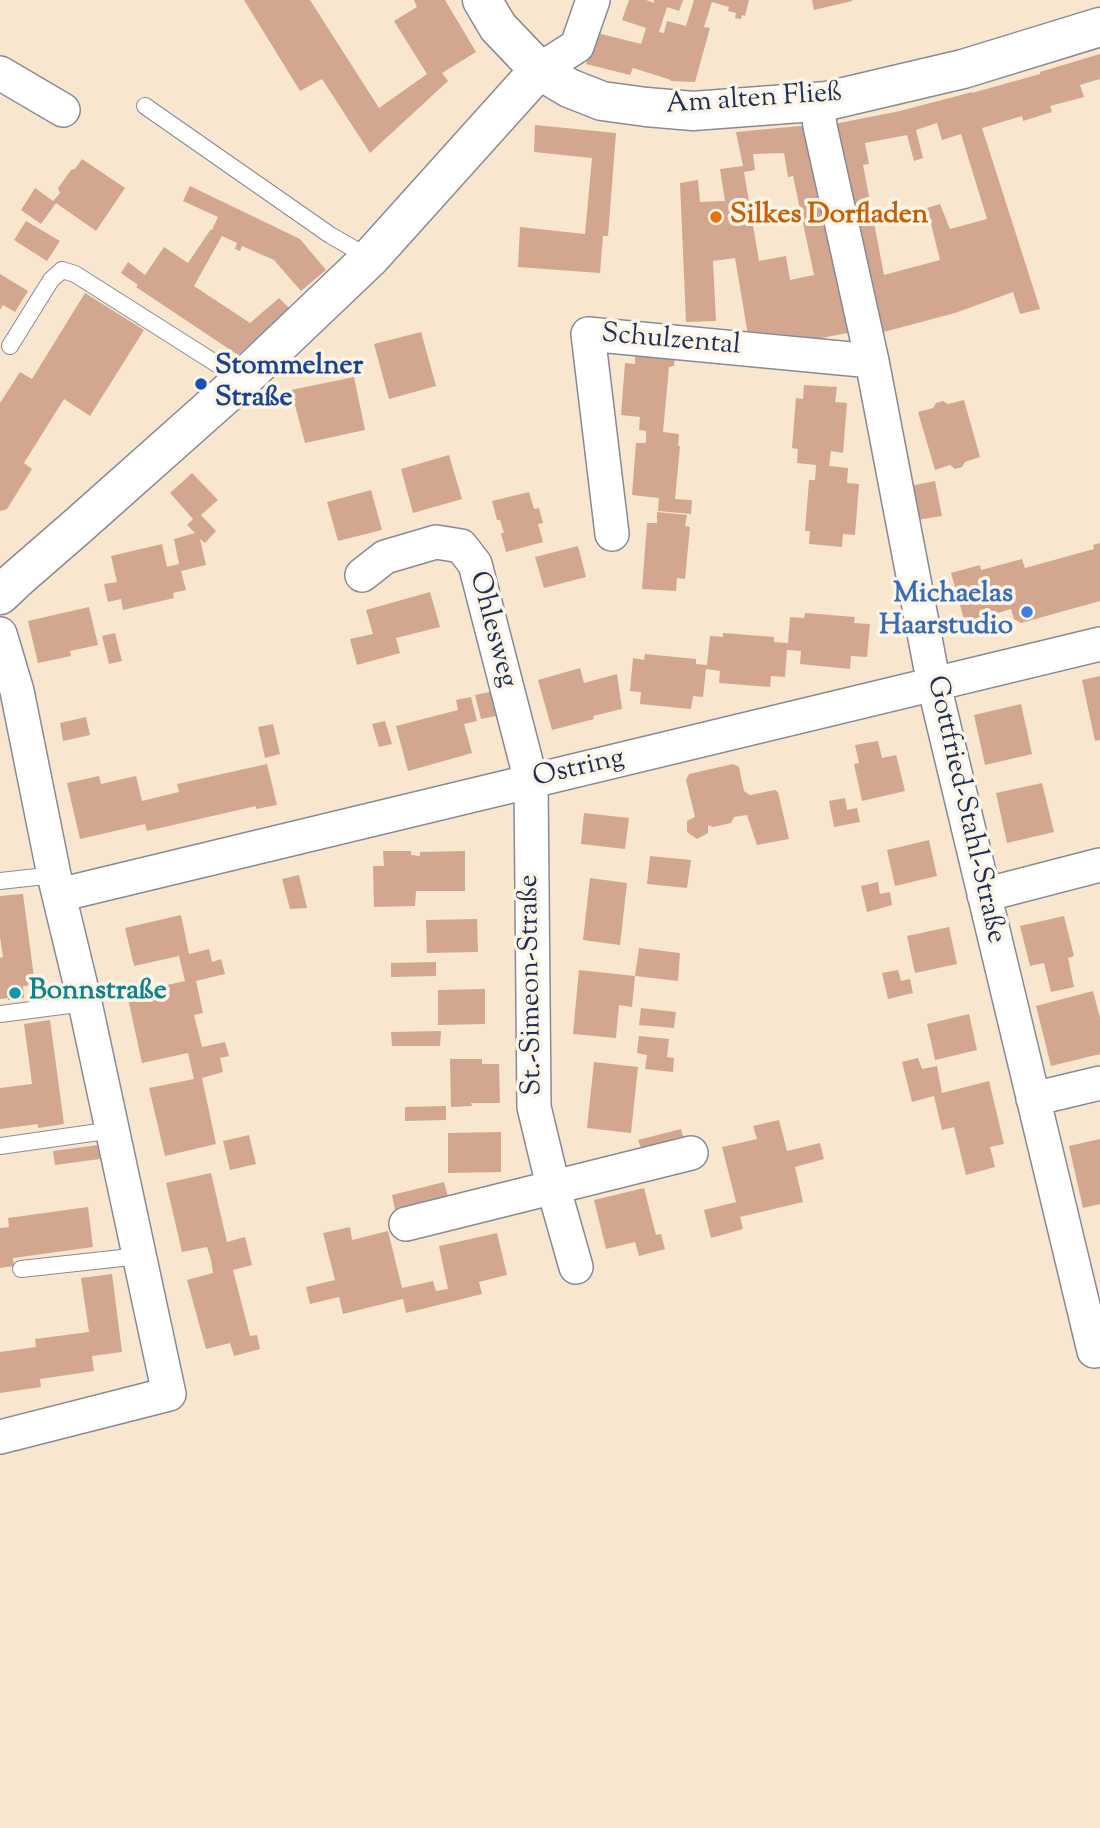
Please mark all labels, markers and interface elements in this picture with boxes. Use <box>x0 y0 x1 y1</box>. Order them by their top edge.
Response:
street label: Am alten Fließ <box>665 78 843 124</box>
place label: Silkes Dorfladen <box>730 200 928 234</box>
marker: Silkes Dorfladen <box>708 209 724 225</box>
street label: Schulzental <box>600 319 742 365</box>
place label: Stommelner Straße <box>215 351 363 417</box>
marker: Stommelner Straße <box>193 376 209 392</box>
street label: Ohlesweg <box>459 568 523 692</box>
place label: Michaelas Haarstudio <box>879 579 1013 645</box>
marker: Michaelas Haarstudio <box>1019 604 1035 620</box>
street label: Gottfried-Stahl-Straße <box>917 673 1011 947</box>
street label: Ostring <box>530 743 628 797</box>
street label: St.-Simeon-Straße <box>514 874 552 1096</box>
place label: Bonnstraße <box>29 976 167 1010</box>
marker: Bonnstraße <box>7 985 23 1001</box>

